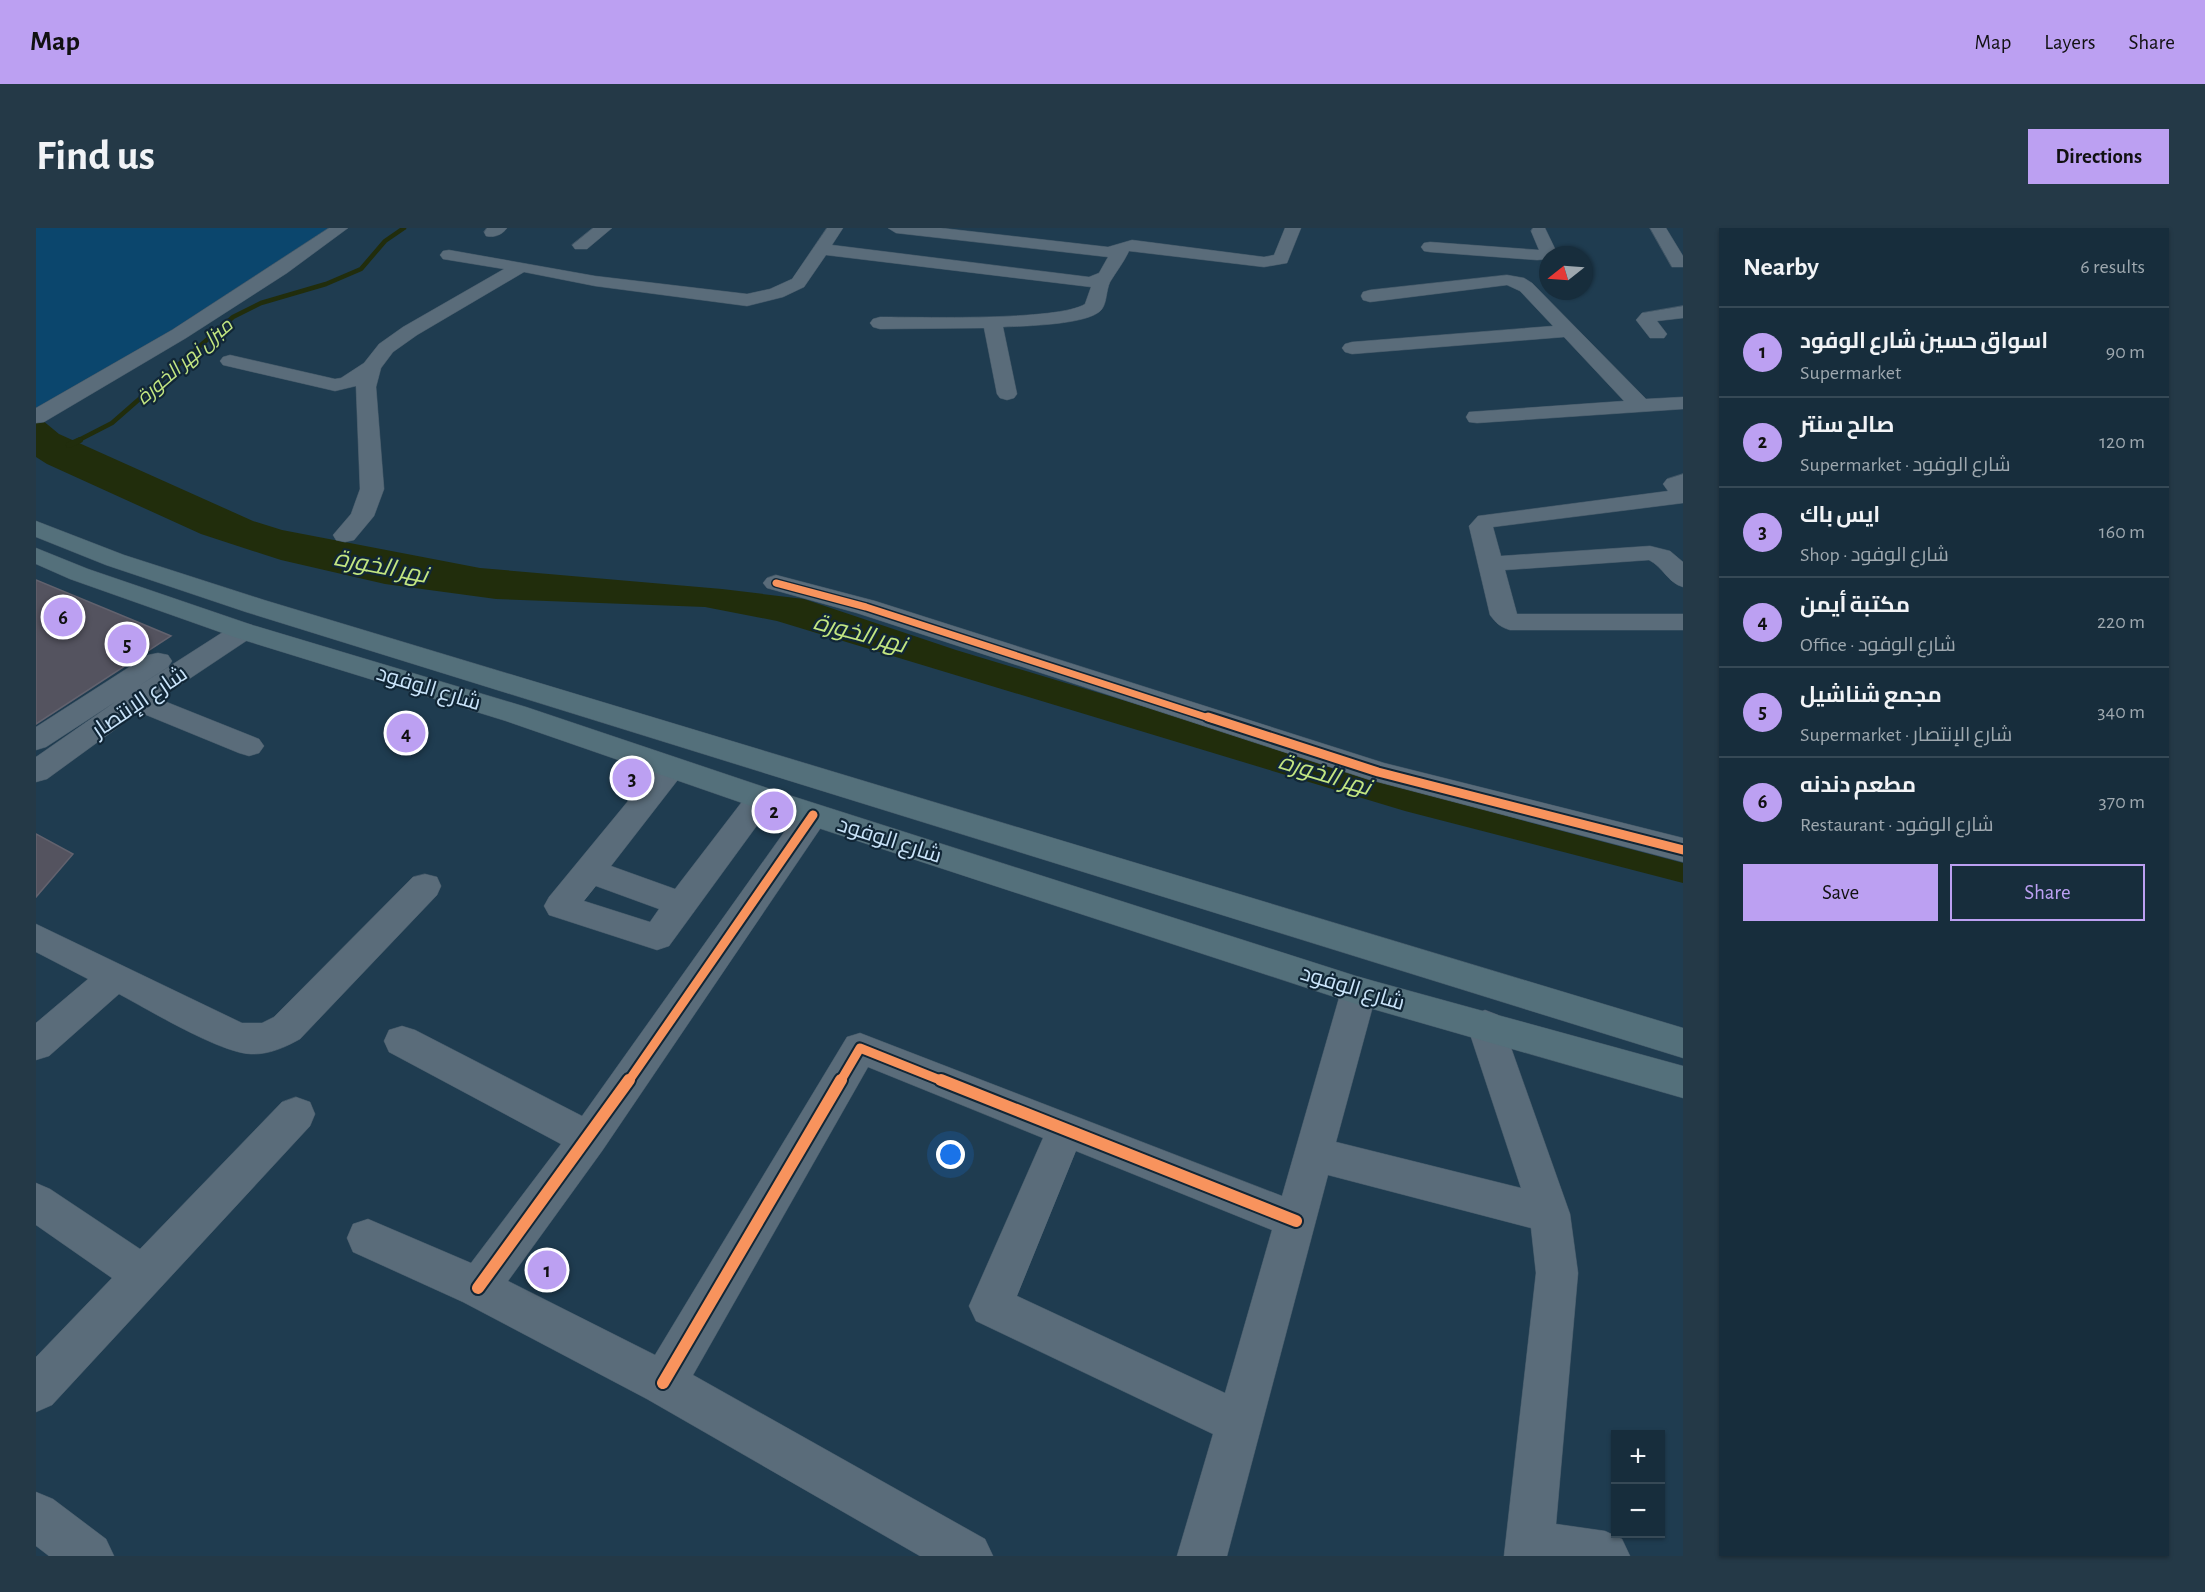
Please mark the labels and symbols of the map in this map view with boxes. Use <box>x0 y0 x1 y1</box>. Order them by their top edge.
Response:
north arrow <box>1539 246 1593 300</box>
water label: مبزل نهر الخورة <box>133 314 238 409</box>
water label: نهر الخورة <box>332 546 432 589</box>
pin: 6 <box>44 594 82 640</box>
water label: نهر الخورة <box>811 610 911 659</box>
pin: 5 <box>108 622 146 666</box>
street label: شارع الإنتصار <box>86 662 193 745</box>
street label: شارع الوفود <box>373 662 483 717</box>
pin: 4 <box>386 710 425 756</box>
water label: نهر الخورة <box>1276 750 1376 802</box>
pin: 3 <box>612 756 652 800</box>
pin: 2 <box>754 788 794 834</box>
street label: شارع الوفود <box>834 813 944 870</box>
street label: شارع الوفود <box>1297 962 1407 1017</box>
your location <box>936 1140 965 1169</box>
pin: 1 <box>528 1248 566 1292</box>

